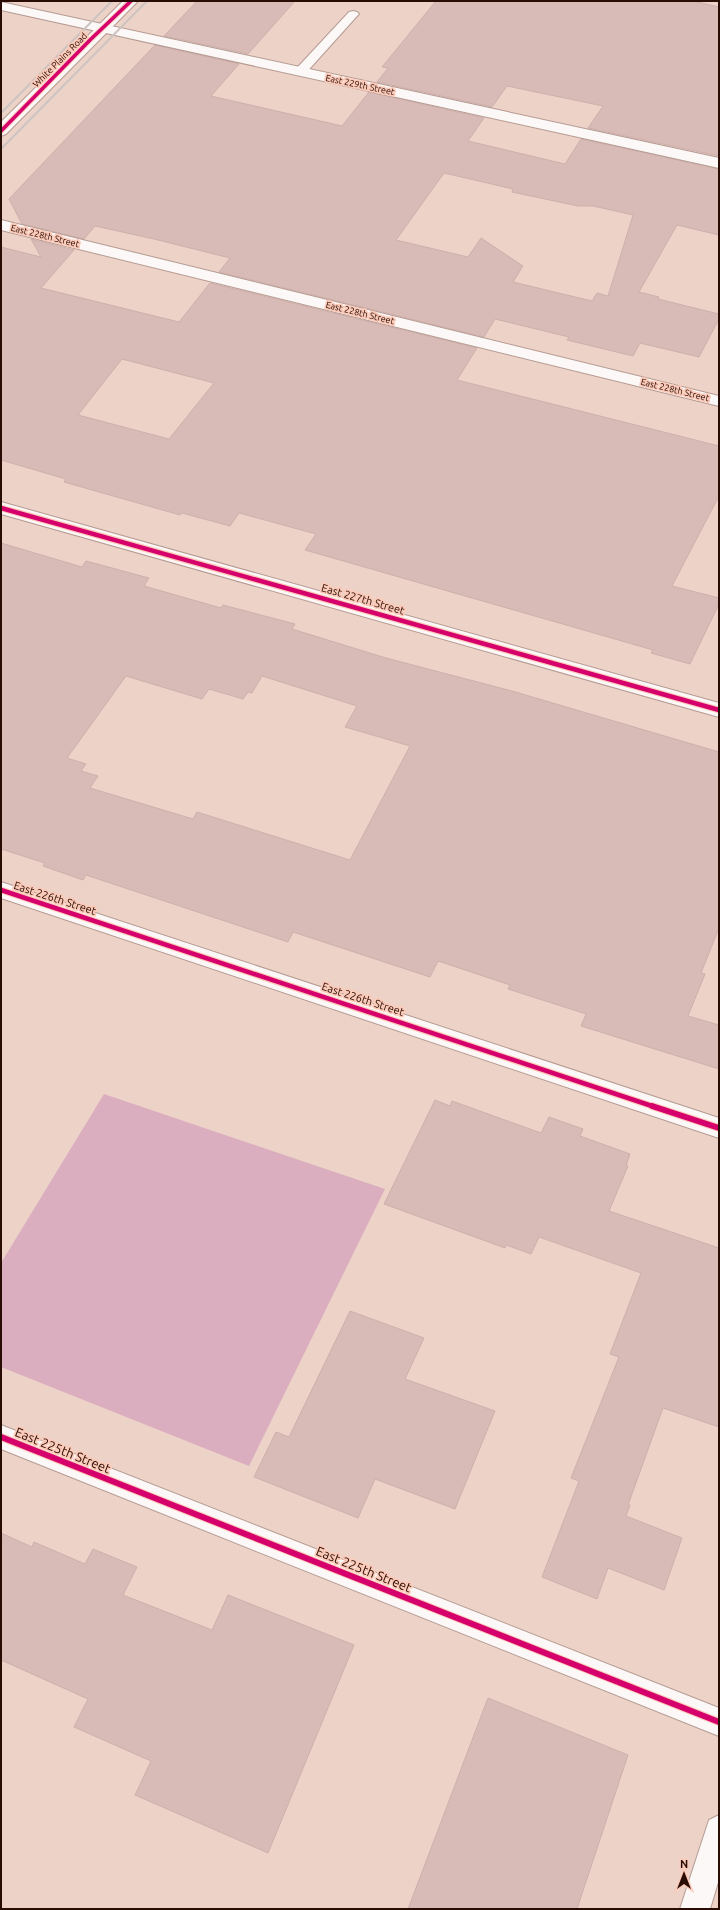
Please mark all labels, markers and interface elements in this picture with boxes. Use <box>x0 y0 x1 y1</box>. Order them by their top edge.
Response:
street label: White Plains Road <box>31 31 89 89</box>
street label: East 229th Street <box>325 73 396 97</box>
street label: East 228th Street <box>10 223 81 249</box>
street label: East 228th Street <box>325 300 396 326</box>
street label: East 228th Street <box>640 377 711 403</box>
street label: East 227th Street <box>320 581 407 617</box>
street label: East 226th Street <box>12 879 98 917</box>
street label: East 226th Street <box>320 980 406 1018</box>
street label: East 225th Street <box>13 1424 113 1476</box>
street label: East 225th Street <box>314 1543 414 1595</box>
north arrow <box>664 1854 704 1894</box>
text: N <box>680 1858 688 1870</box>

